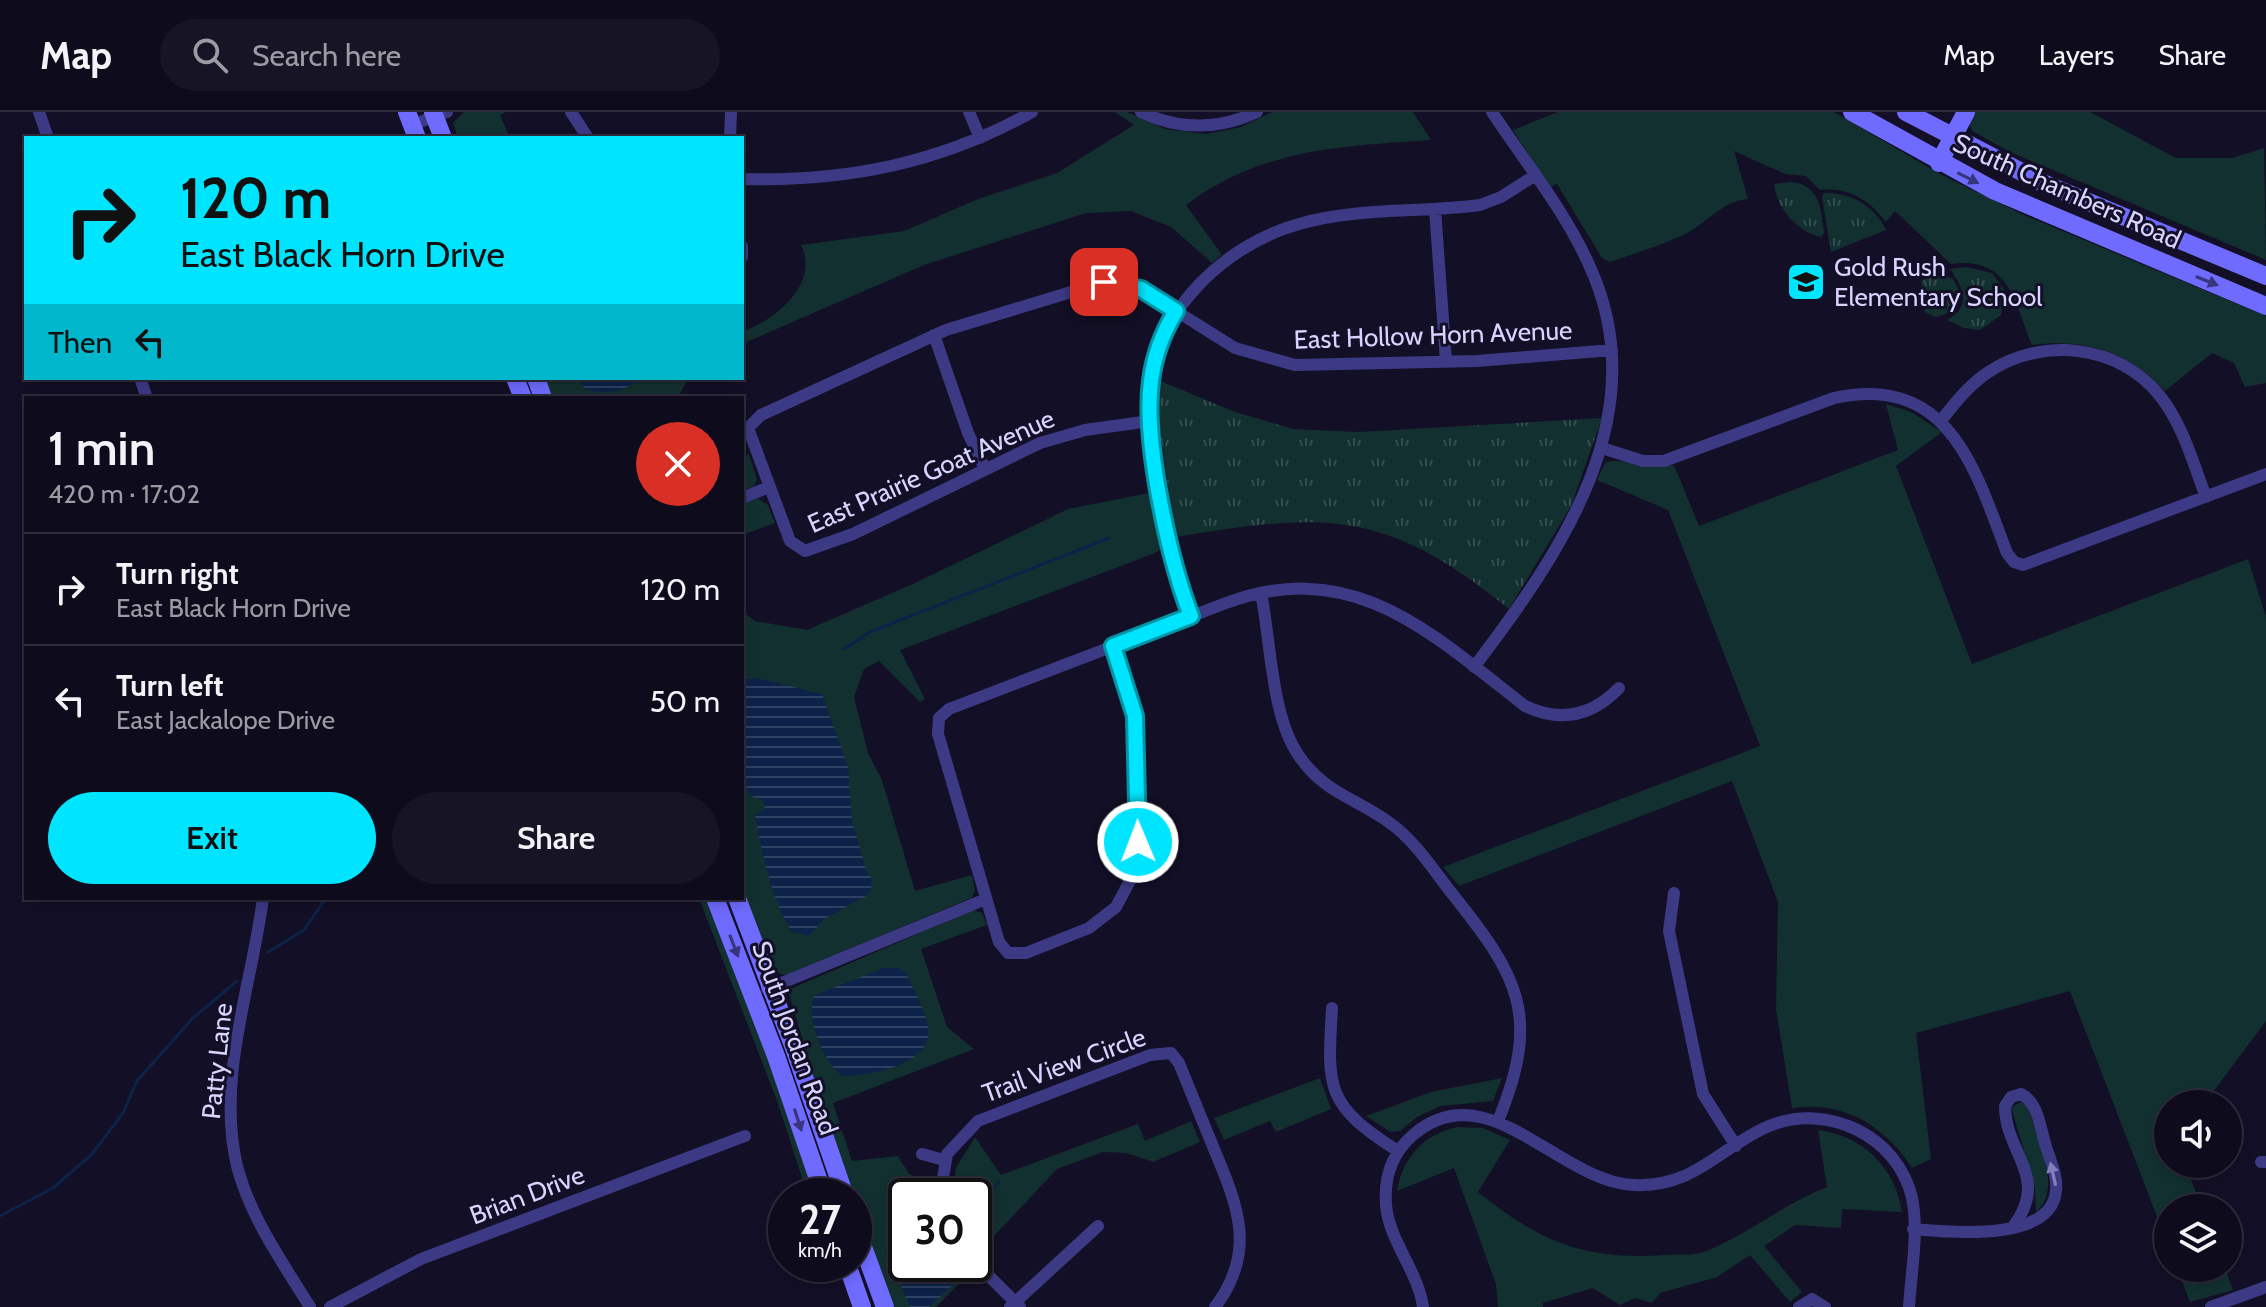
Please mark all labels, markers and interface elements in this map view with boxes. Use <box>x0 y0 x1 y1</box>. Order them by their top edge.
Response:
search box <box>160 19 720 91</box>
text: Map <box>40 32 112 79</box>
icon: search <box>188 33 232 77</box>
text: Search here <box>252 37 401 74</box>
text: Map <box>1943 38 1995 72</box>
text: Layers <box>2039 38 2114 72</box>
text: Share <box>2158 38 2226 72</box>
street label: South Chambers Road <box>1948 126 2186 256</box>
text: 120 m <box>180 164 331 232</box>
icon: right <box>48 168 152 272</box>
one-way arrow <box>1957 171 1980 185</box>
text: East Black Horn Drive <box>180 232 505 276</box>
pin <box>1070 248 1138 316</box>
place label: Gold Rush Elementary School <box>1834 251 2042 313</box>
icon: arrive <box>1082 260 1126 304</box>
school or university icon: Gold Rush Elementary School <box>1785 261 1827 303</box>
one-way arrow <box>2195 275 2219 288</box>
street label: East Hollow Horn Avenue <box>1293 314 1573 356</box>
icon: left <box>128 320 172 364</box>
text: Then <box>48 324 112 361</box>
street label: East Prairie Goat Avenue <box>803 402 1059 540</box>
text: 1 min <box>48 419 155 477</box>
button: close <box>636 422 720 506</box>
text: 420 m · 17:02 <box>48 478 200 510</box>
text: Turn right <box>116 555 239 592</box>
icon: right <box>48 567 92 611</box>
text: 120 m <box>640 571 720 608</box>
text: East Black Horn Drive <box>116 592 351 624</box>
text: Turn left <box>116 667 224 704</box>
icon: left <box>48 679 92 723</box>
text: 50 m <box>650 683 720 720</box>
text: East Jackalope Drive <box>116 704 335 736</box>
button: Exit <box>48 792 376 884</box>
button: Share <box>392 792 720 884</box>
position arrow <box>1096 800 1180 884</box>
one-way arrow <box>728 934 741 958</box>
street label: South Jordan Road <box>745 937 845 1139</box>
street label: Patty Lane <box>195 1001 239 1121</box>
street label: Trail View Circle <box>978 1021 1150 1109</box>
map controls <box>2154 1090 2242 1282</box>
button: sound <box>2154 1090 2242 1178</box>
one-way arrow <box>793 1108 805 1132</box>
street label: Brian Drive <box>465 1159 589 1231</box>
one-way arrow <box>2046 1162 2059 1187</box>
speed limit sign: 30 <box>888 1178 992 1282</box>
button: layers <box>2154 1194 2242 1282</box>
text: 27 <box>799 1195 841 1244</box>
text: km/h <box>798 1238 842 1262</box>

